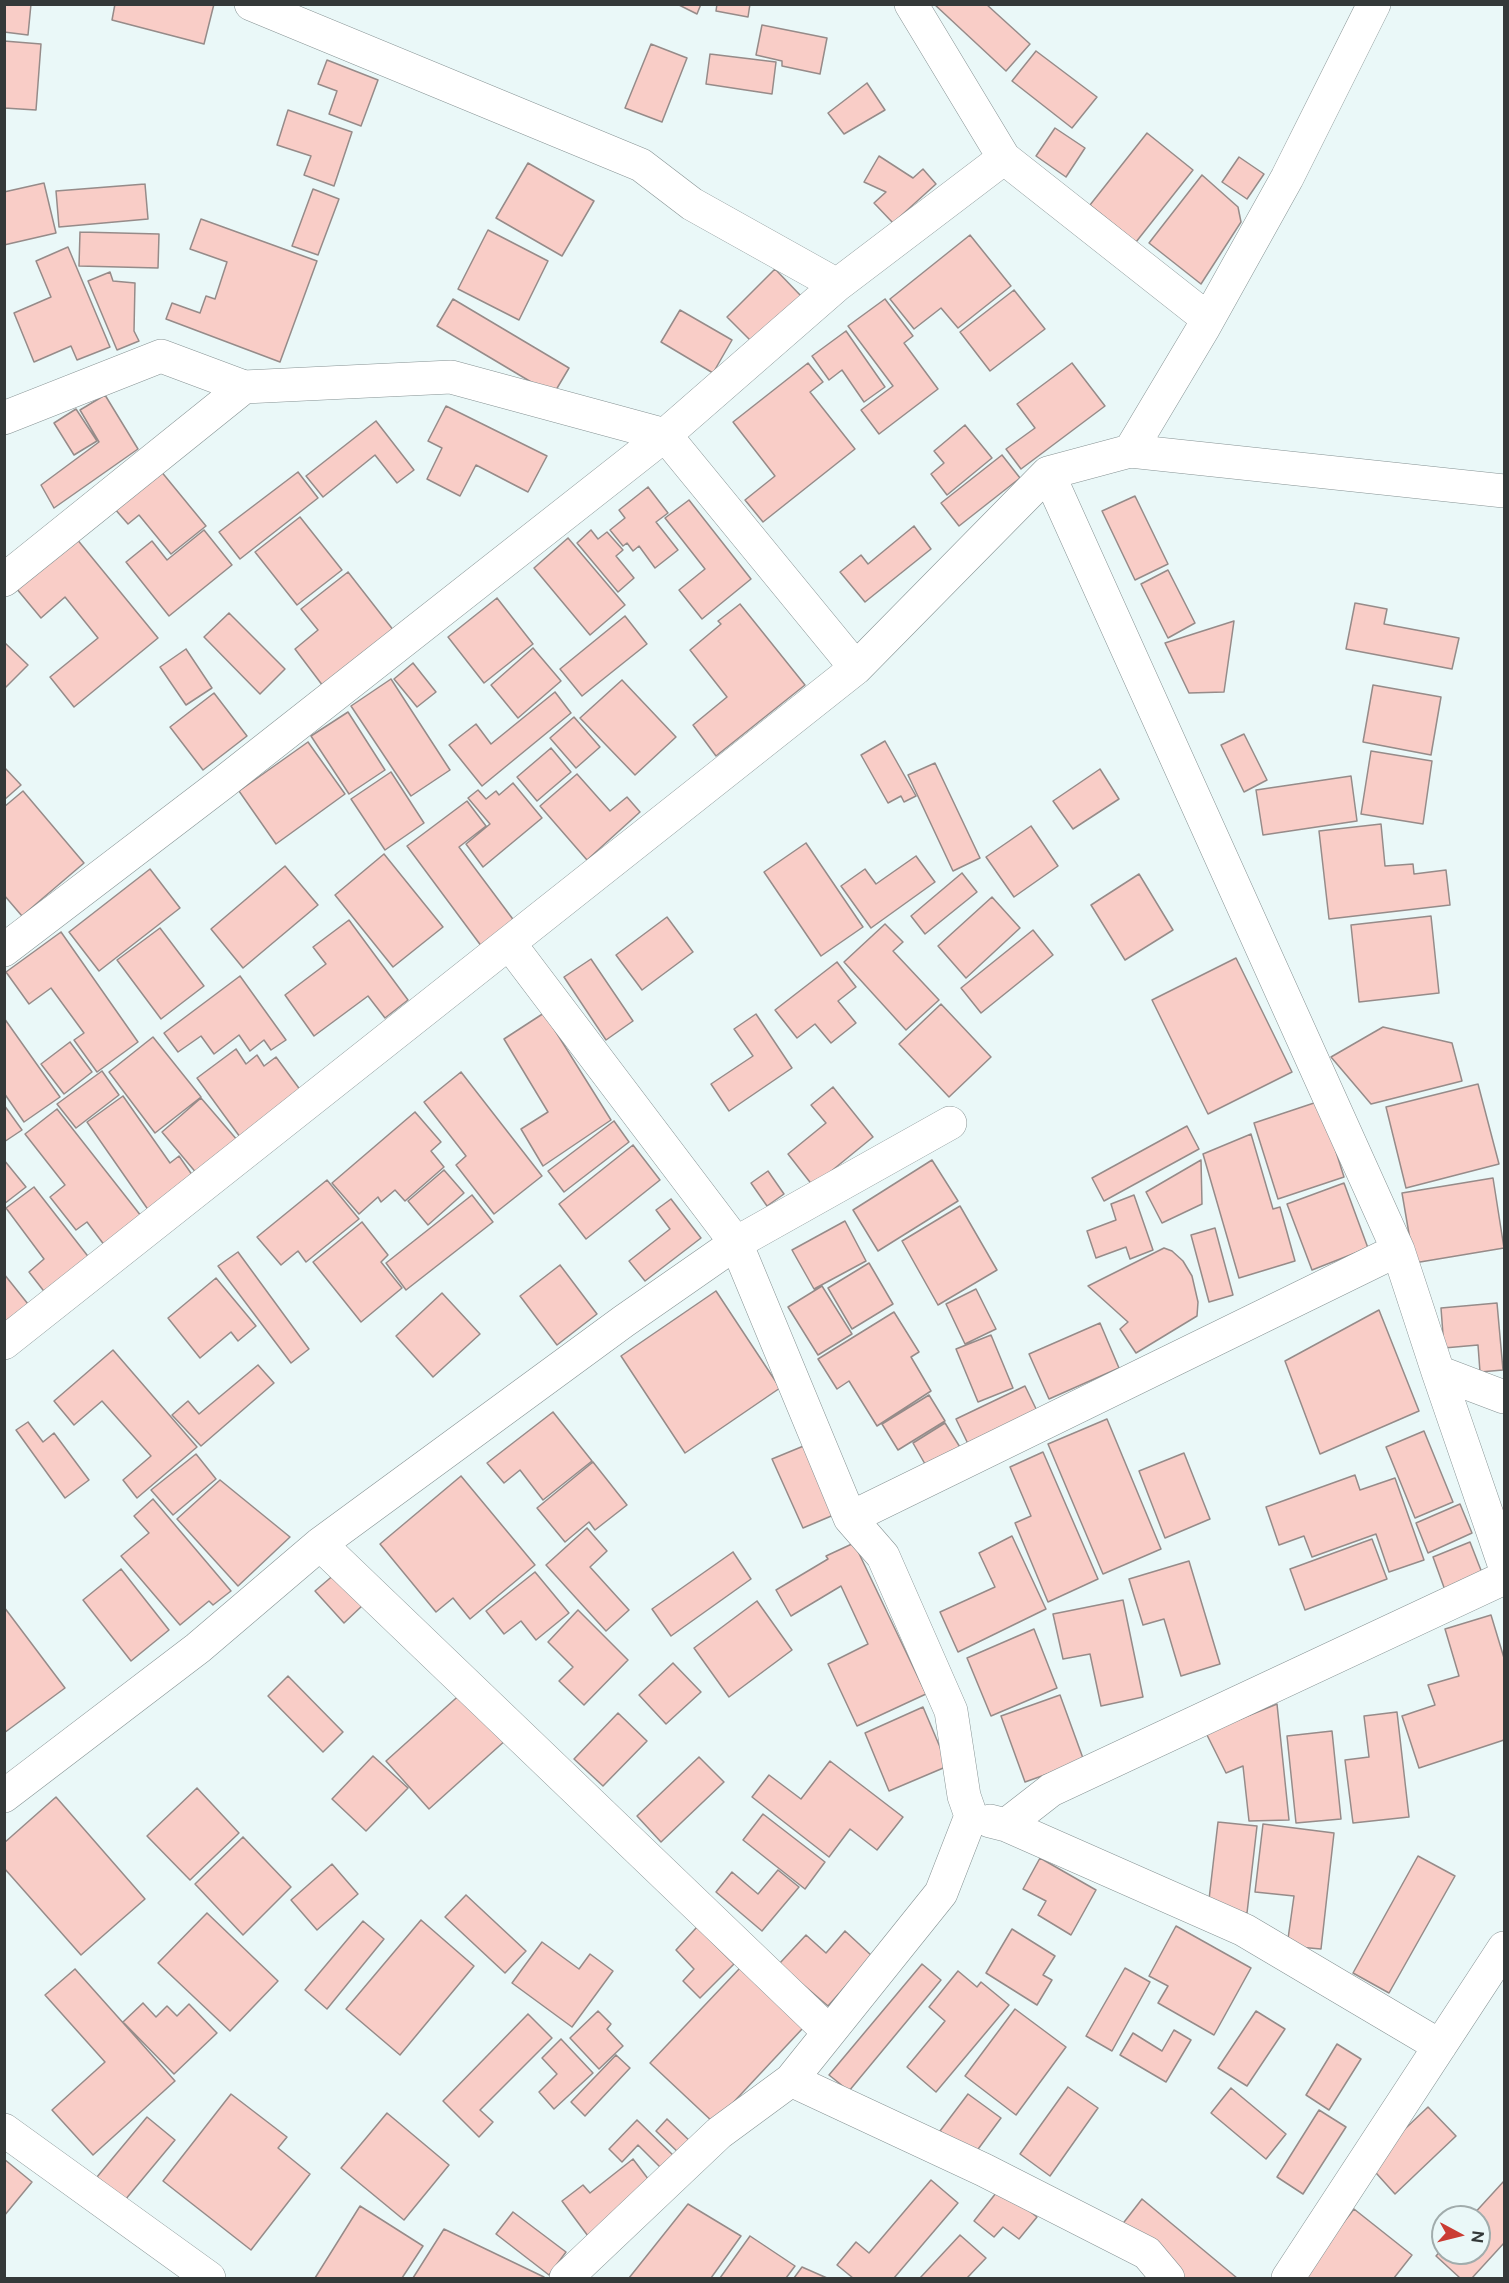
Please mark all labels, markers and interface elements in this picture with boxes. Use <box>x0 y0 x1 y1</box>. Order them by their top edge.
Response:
north arrow <box>1431 2205 1491 2265</box>
text: N <box>1467 2230 1488 2244</box>

